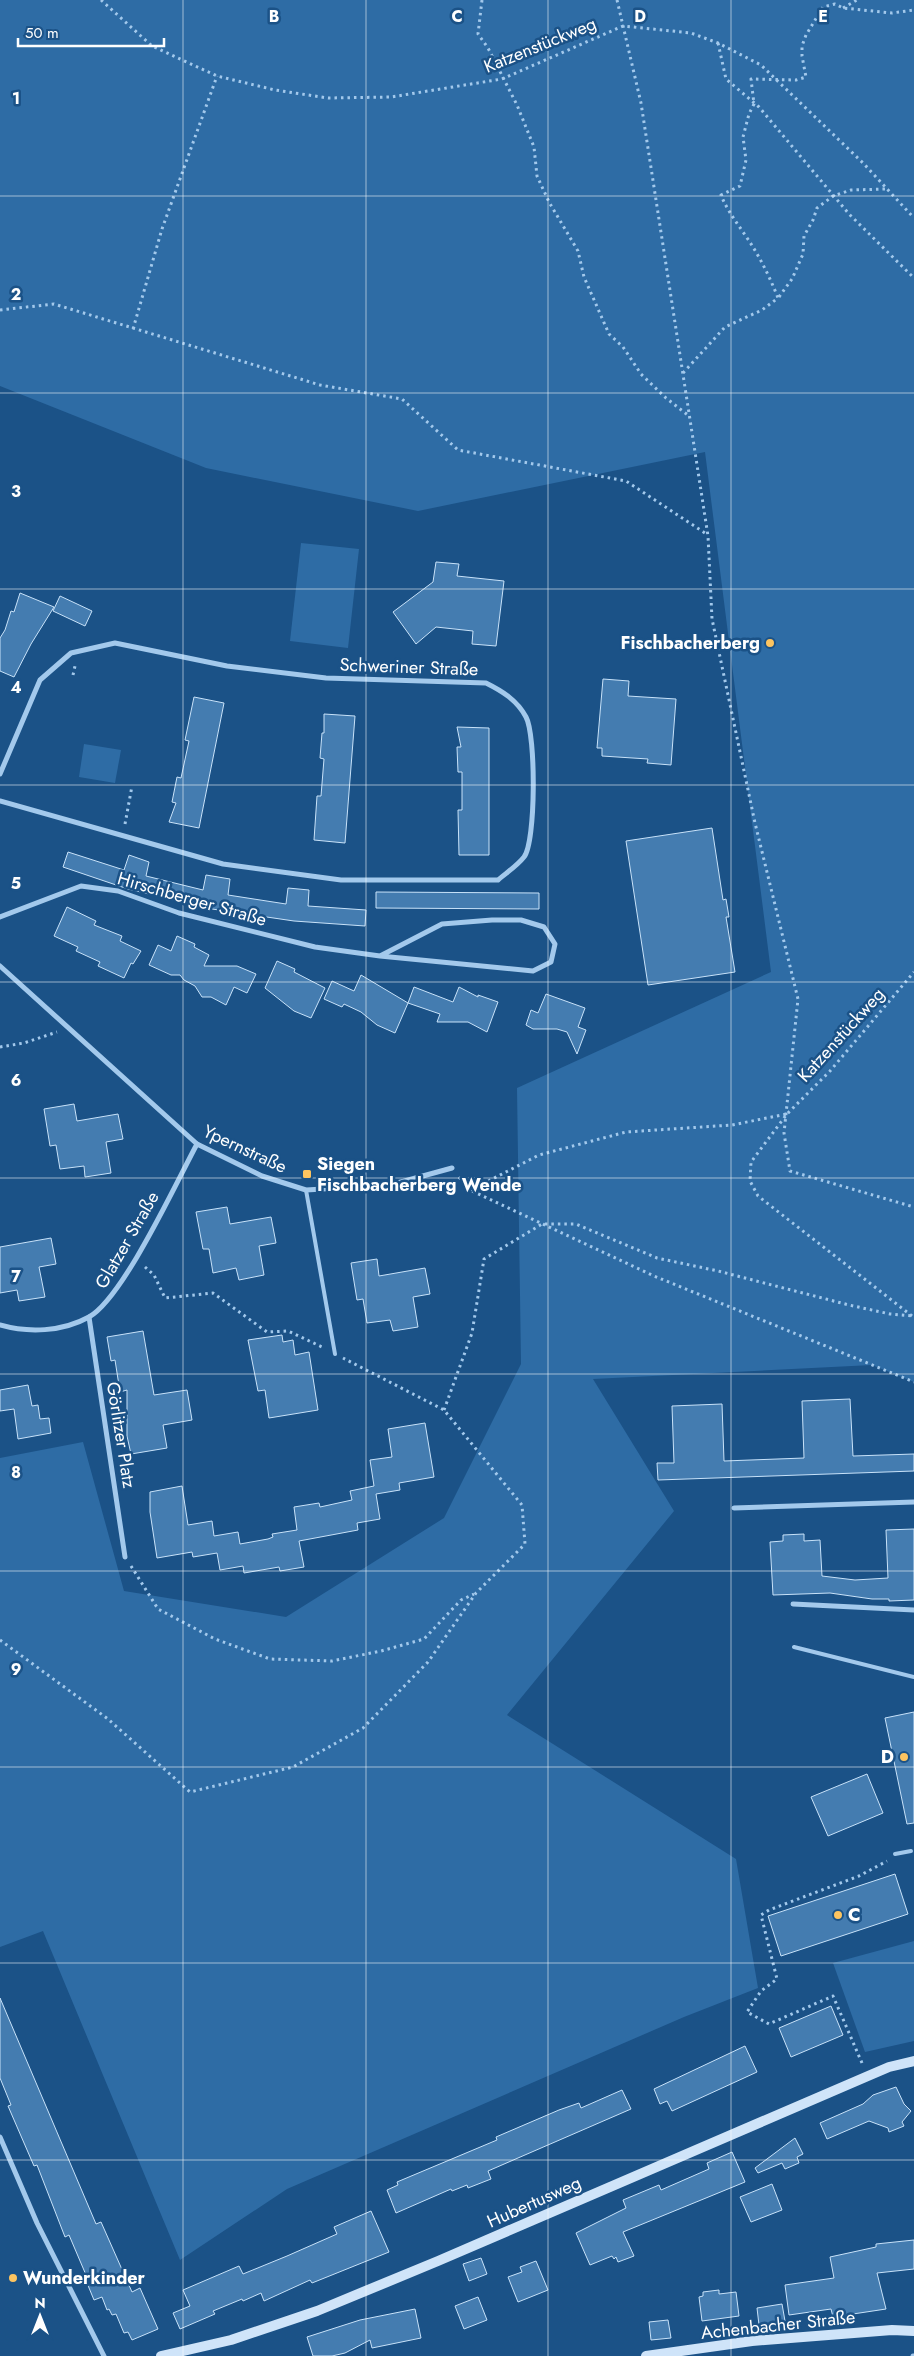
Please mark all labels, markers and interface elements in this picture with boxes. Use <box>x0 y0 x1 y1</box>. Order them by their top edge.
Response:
text: B <box>269 5 279 28</box>
text: C <box>451 5 463 28</box>
text: D <box>634 5 646 28</box>
text: E <box>818 5 828 28</box>
street label: Katzenstückweg <box>480 11 600 79</box>
scale bar <box>18 15 164 47</box>
text: 50 m <box>25 22 59 44</box>
text: 1 <box>12 87 20 110</box>
text: 2 <box>11 283 21 306</box>
text: 3 <box>11 480 21 503</box>
place label: Fischbacherberg <box>621 630 760 656</box>
marker: Fischbacherberg <box>764 637 776 649</box>
street label: Schweriner Straße <box>339 652 479 682</box>
text: 4 <box>10 676 22 699</box>
street label: Hirschberger Straße <box>114 865 270 933</box>
text: 5 <box>11 872 21 895</box>
street label: Katzenstückweg <box>791 982 891 1088</box>
text: 6 <box>11 1069 21 1092</box>
street label: Ypernstraße <box>199 1118 291 1180</box>
place label: Siegen Fischbacherberg Wende <box>317 1151 522 1198</box>
marker: Siegen Fischbacherberg Wende <box>301 1168 313 1180</box>
street label: Glatzer Straße <box>89 1187 165 1293</box>
text: 7 <box>11 1265 21 1288</box>
street label: Görlitzer Platz <box>100 1380 142 1491</box>
text: 8 <box>11 1461 21 1484</box>
text: 9 <box>11 1658 21 1681</box>
place label: D <box>881 1744 894 1770</box>
marker: D <box>898 1751 910 1763</box>
place label: C <box>848 1902 861 1928</box>
marker: C <box>832 1909 844 1921</box>
street label: Hubertusweg <box>483 2170 585 2234</box>
place label: Wunderkinder <box>23 2265 146 2291</box>
marker: Wunderkinder <box>7 2272 19 2284</box>
north arrow <box>15 2291 65 2341</box>
text: N <box>34 2293 46 2313</box>
street label: Achenbacher Straße <box>700 2304 856 2346</box>

